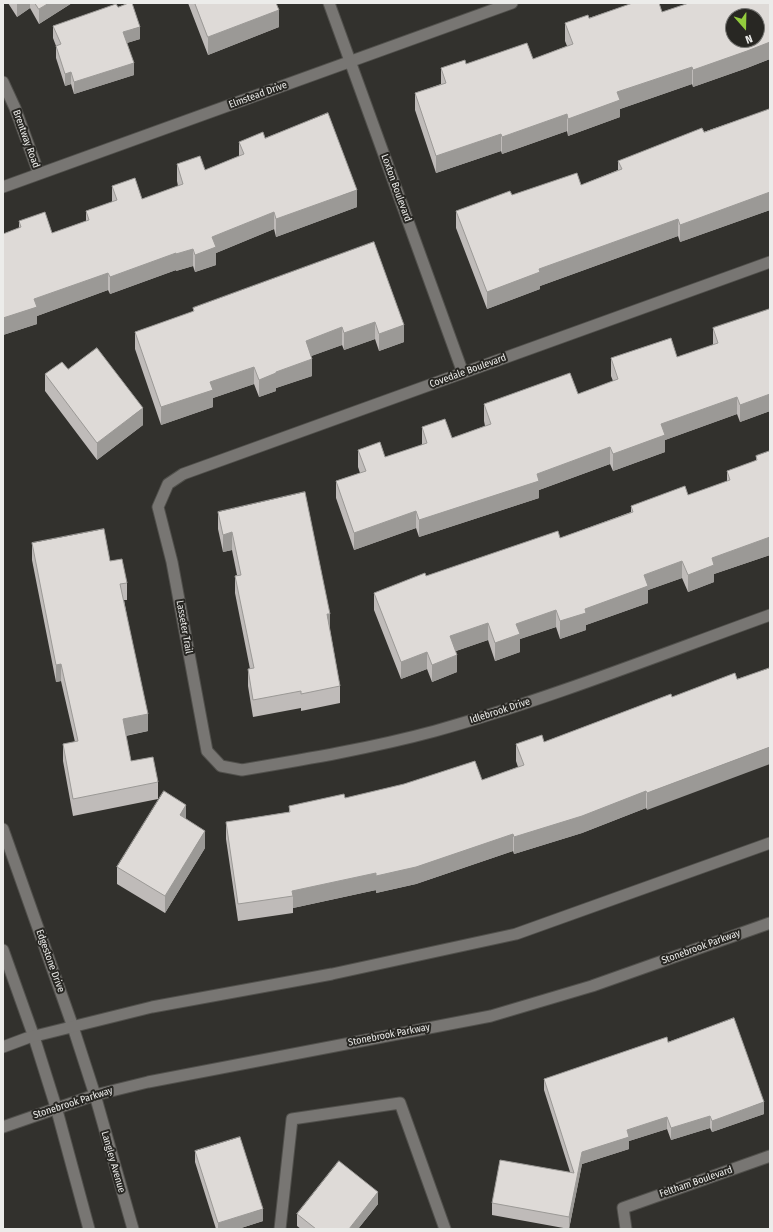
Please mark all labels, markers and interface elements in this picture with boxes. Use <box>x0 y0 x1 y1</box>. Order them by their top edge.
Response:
north arrow <box>725 8 765 48</box>
text: N <box>744 32 754 46</box>
street label: Elmstead Drive <box>227 79 289 111</box>
street label: Brentway Road <box>10 108 42 170</box>
street label: Loxton Boulevard <box>378 153 414 223</box>
street label: Covedale Boulevard <box>428 352 508 390</box>
street label: Lasseter Trail <box>173 599 195 655</box>
street label: Idlebrook Drive <box>468 696 532 726</box>
street label: Stonebrook Parkway <box>660 927 742 967</box>
street label: Edgestone Drive <box>33 928 67 994</box>
street label: Stonebrook Parkway <box>347 1021 431 1049</box>
street label: Stonebrook Parkway <box>32 1084 114 1122</box>
street label: Langley Avenue <box>98 1130 128 1194</box>
street label: Feltham Boulevard <box>658 1164 734 1200</box>

